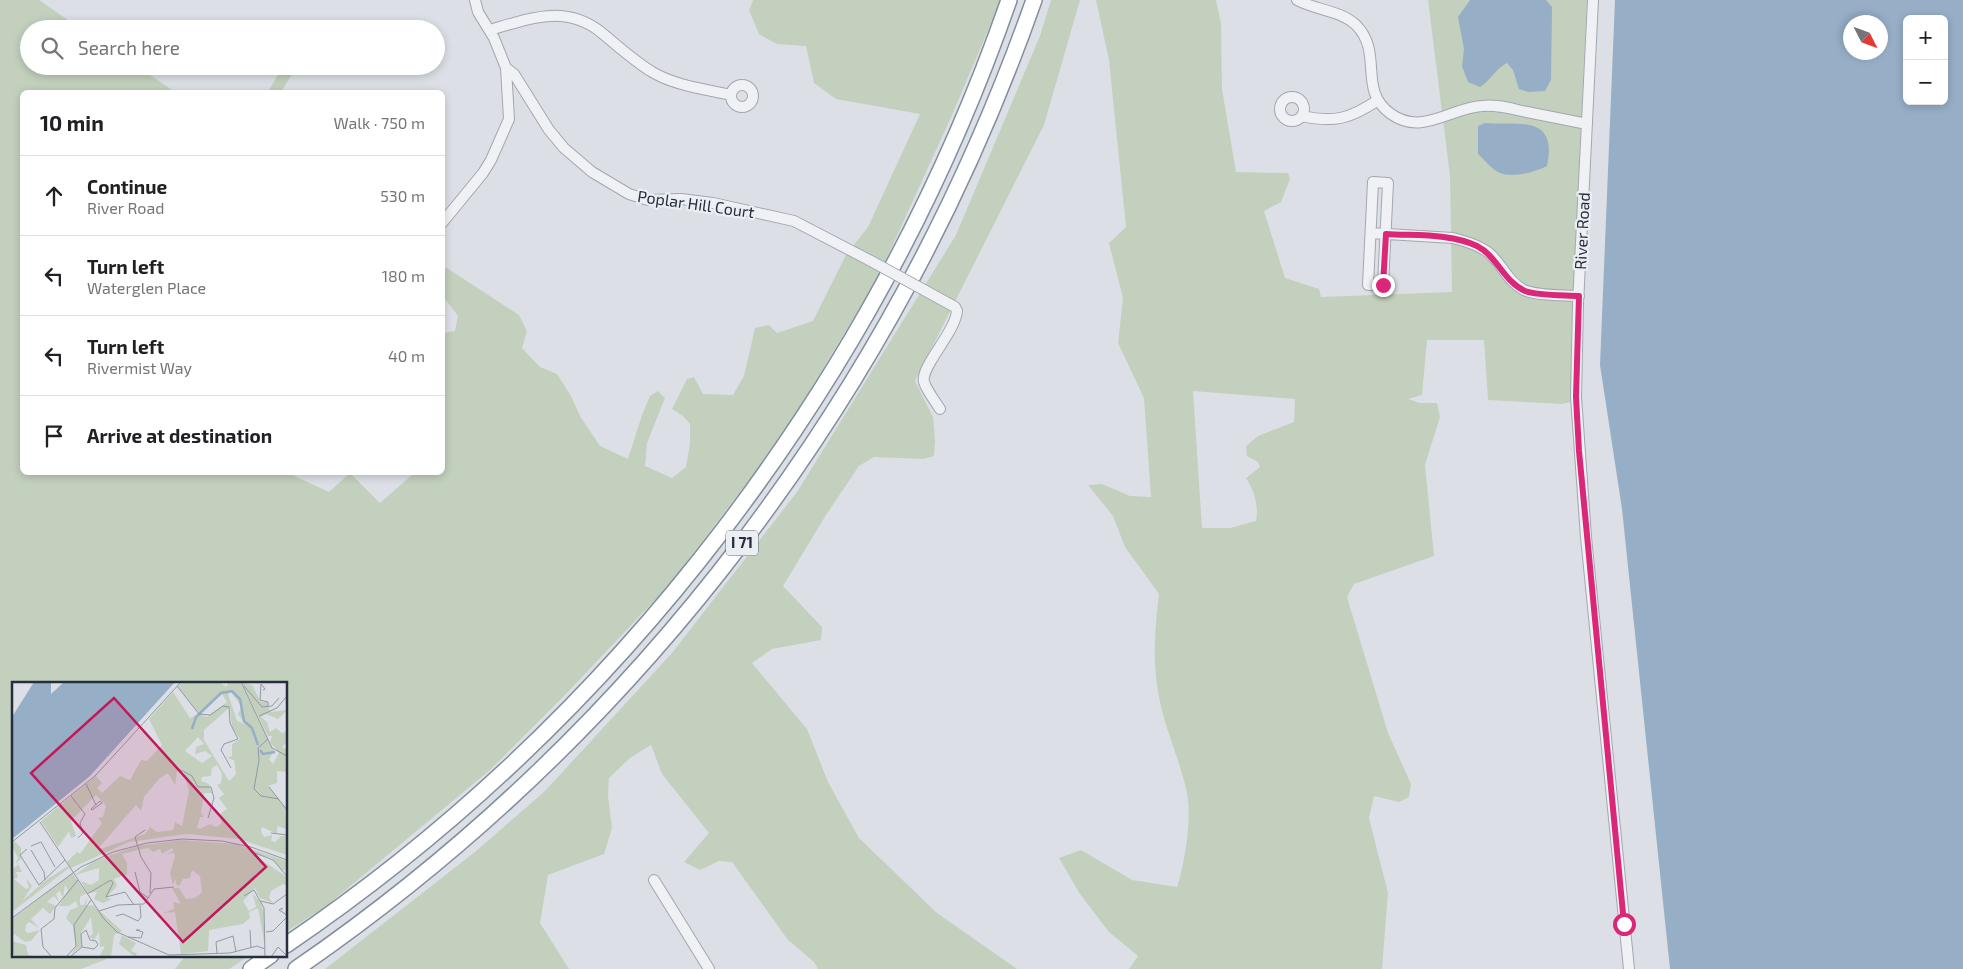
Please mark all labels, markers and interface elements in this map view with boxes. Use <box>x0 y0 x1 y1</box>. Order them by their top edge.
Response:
north arrow <box>1843 15 1888 60</box>
map controls <box>1903 15 1948 105</box>
button: + <box>1903 15 1948 60</box>
search box <box>20 20 445 75</box>
icon: search <box>38 34 66 62</box>
text: Search here <box>78 36 180 59</box>
button: − <box>1903 60 1948 105</box>
text: 10 min <box>40 110 104 135</box>
text: Walk · 750 m <box>334 113 425 132</box>
text: Continue <box>87 175 167 198</box>
icon: ahead <box>40 182 68 210</box>
text: 530 m <box>380 186 425 205</box>
street label: Poplar Hill Court <box>636 186 756 221</box>
street label: River Road <box>1570 192 1593 270</box>
text: River Road <box>87 198 164 217</box>
text: Turn left <box>87 255 164 278</box>
icon: left <box>40 262 68 290</box>
text: 180 m <box>382 266 425 285</box>
route end <box>1372 274 1395 297</box>
text: Waterglen Place <box>87 278 206 297</box>
text: Turn left <box>87 335 164 358</box>
icon: left <box>40 342 68 370</box>
text: 40 m <box>388 346 425 365</box>
text: Rivermist Way <box>87 358 192 377</box>
icon: arrive <box>40 422 68 450</box>
text: Arrive at destination <box>87 424 272 447</box>
road number: I 71 <box>726 530 758 556</box>
inset map <box>12 682 288 956</box>
route start <box>1613 913 1636 936</box>

